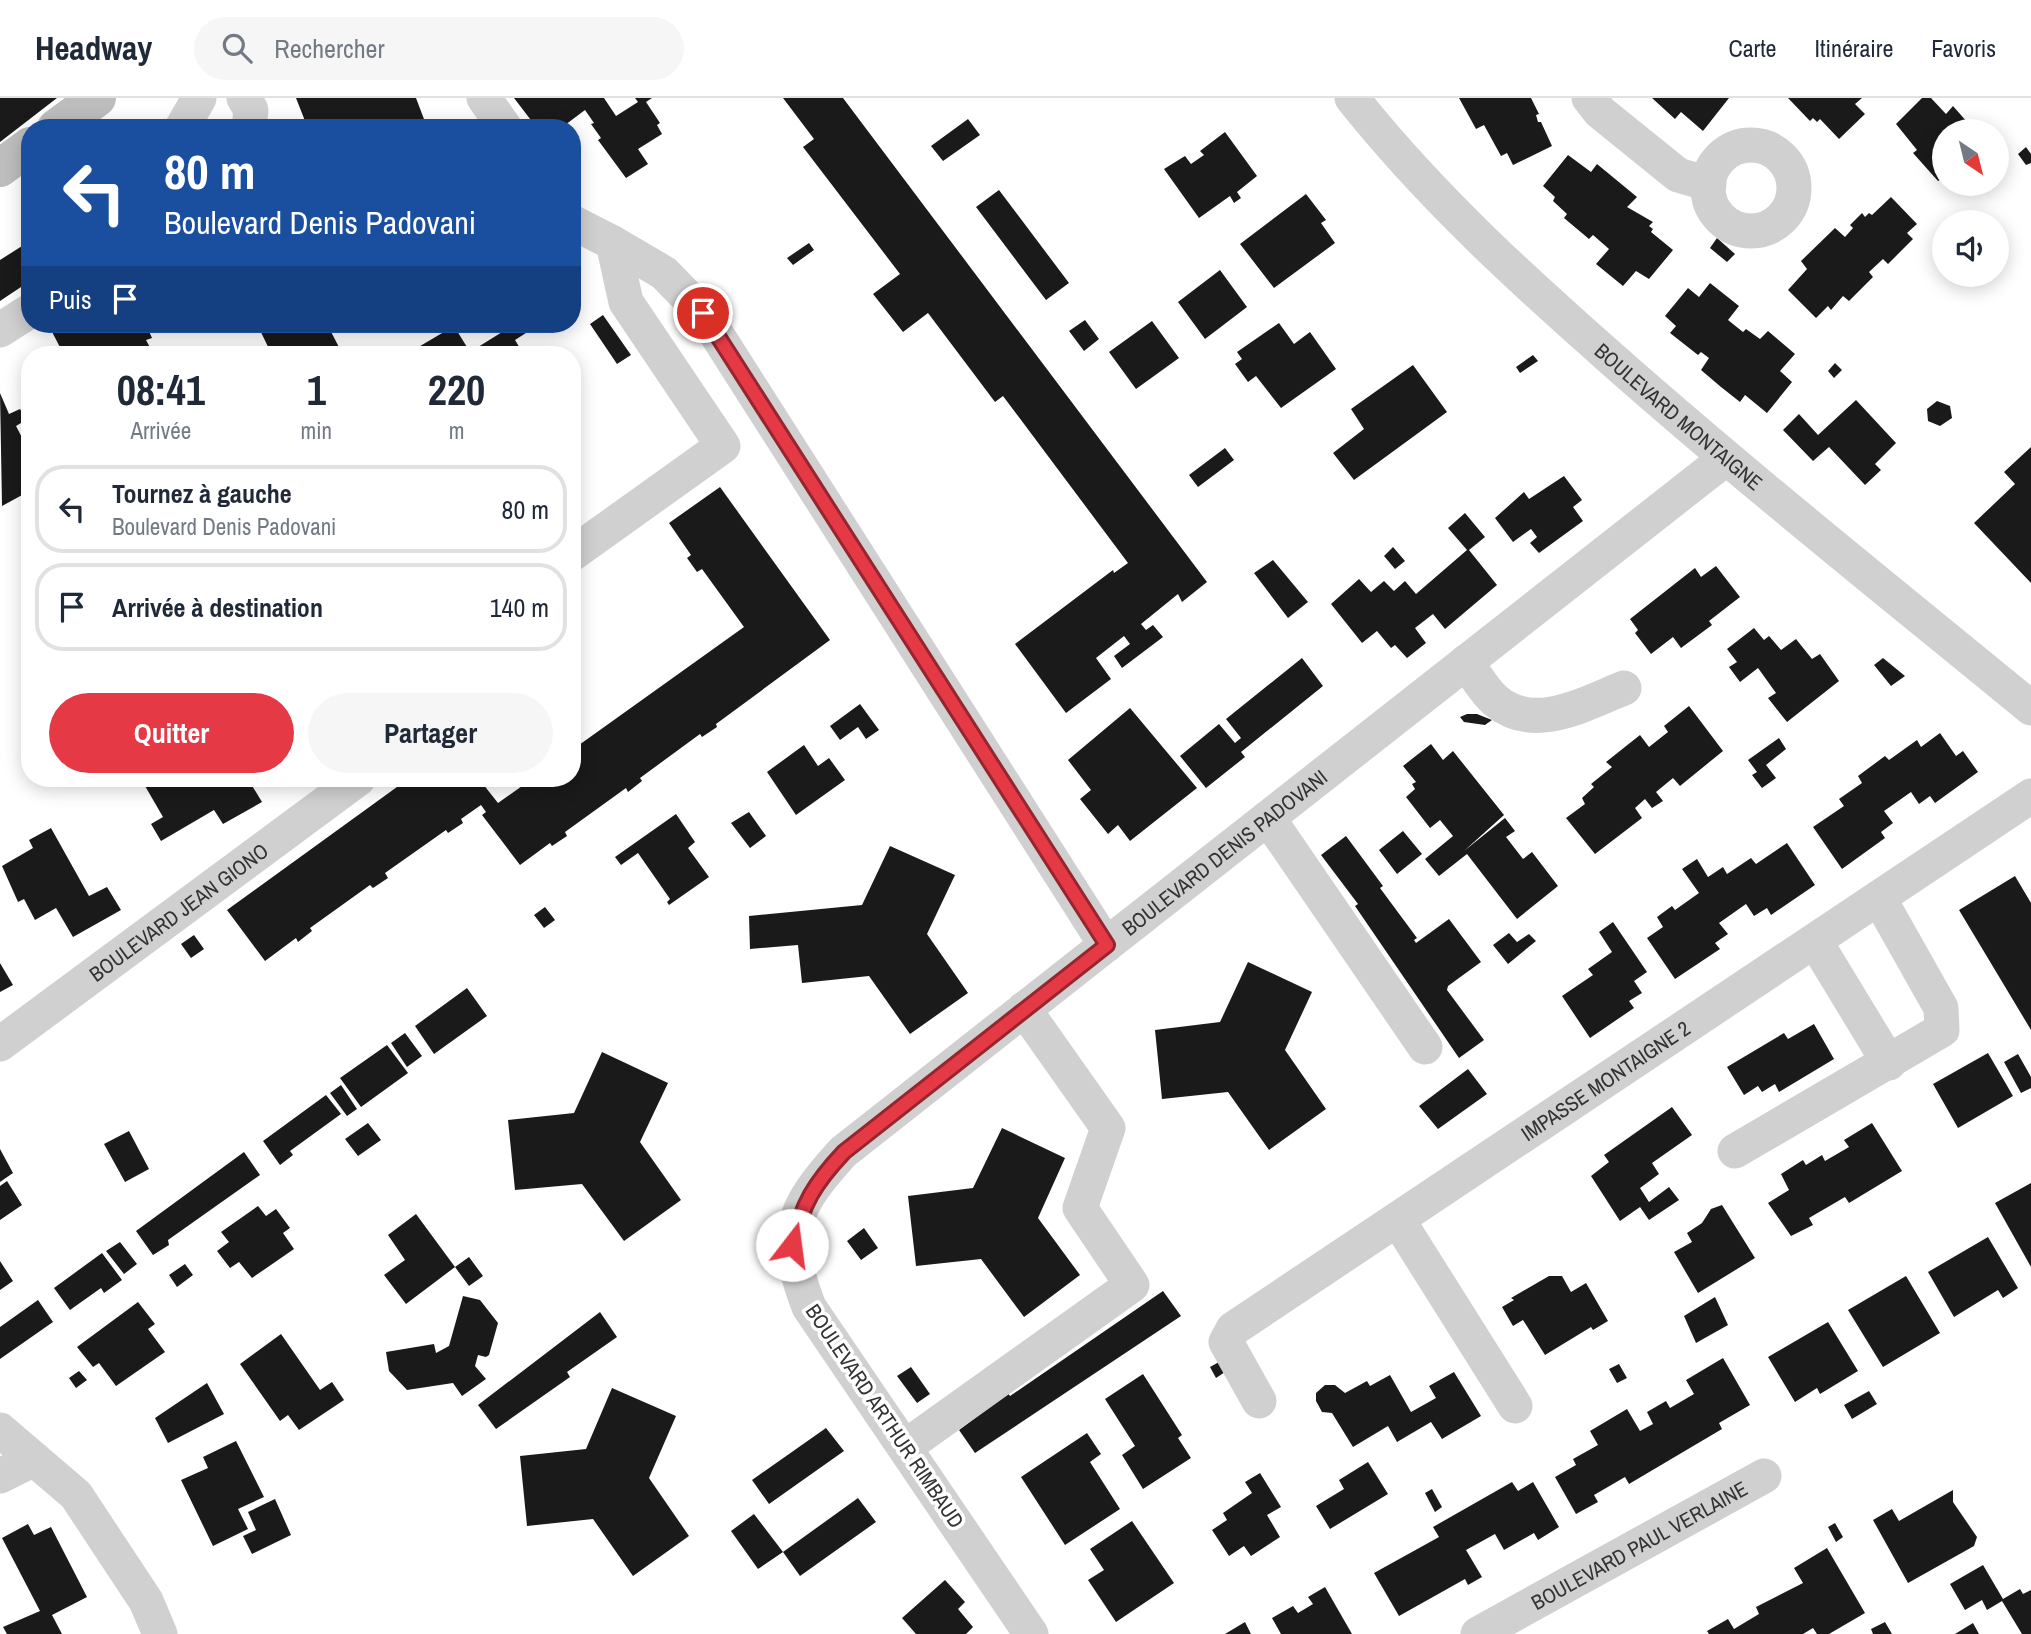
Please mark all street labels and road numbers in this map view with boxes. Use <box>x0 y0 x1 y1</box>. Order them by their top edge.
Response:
street label: BOULEVARD MONTAIGNE <box>1589 336 1769 497</box>
street label: BOULEVARD DENIS PADOVANI <box>1116 762 1333 942</box>
street label: BOULEVARD JEAN GIONO <box>83 836 274 988</box>
street label: IMPASSE MONTAIGNE 2 <box>1515 1013 1695 1147</box>
street label: BOULEVARD ARTHUR RIMBAUD <box>799 1298 971 1534</box>
street label: BOULEVARD PAUL VERLAINE <box>1526 1474 1752 1616</box>

